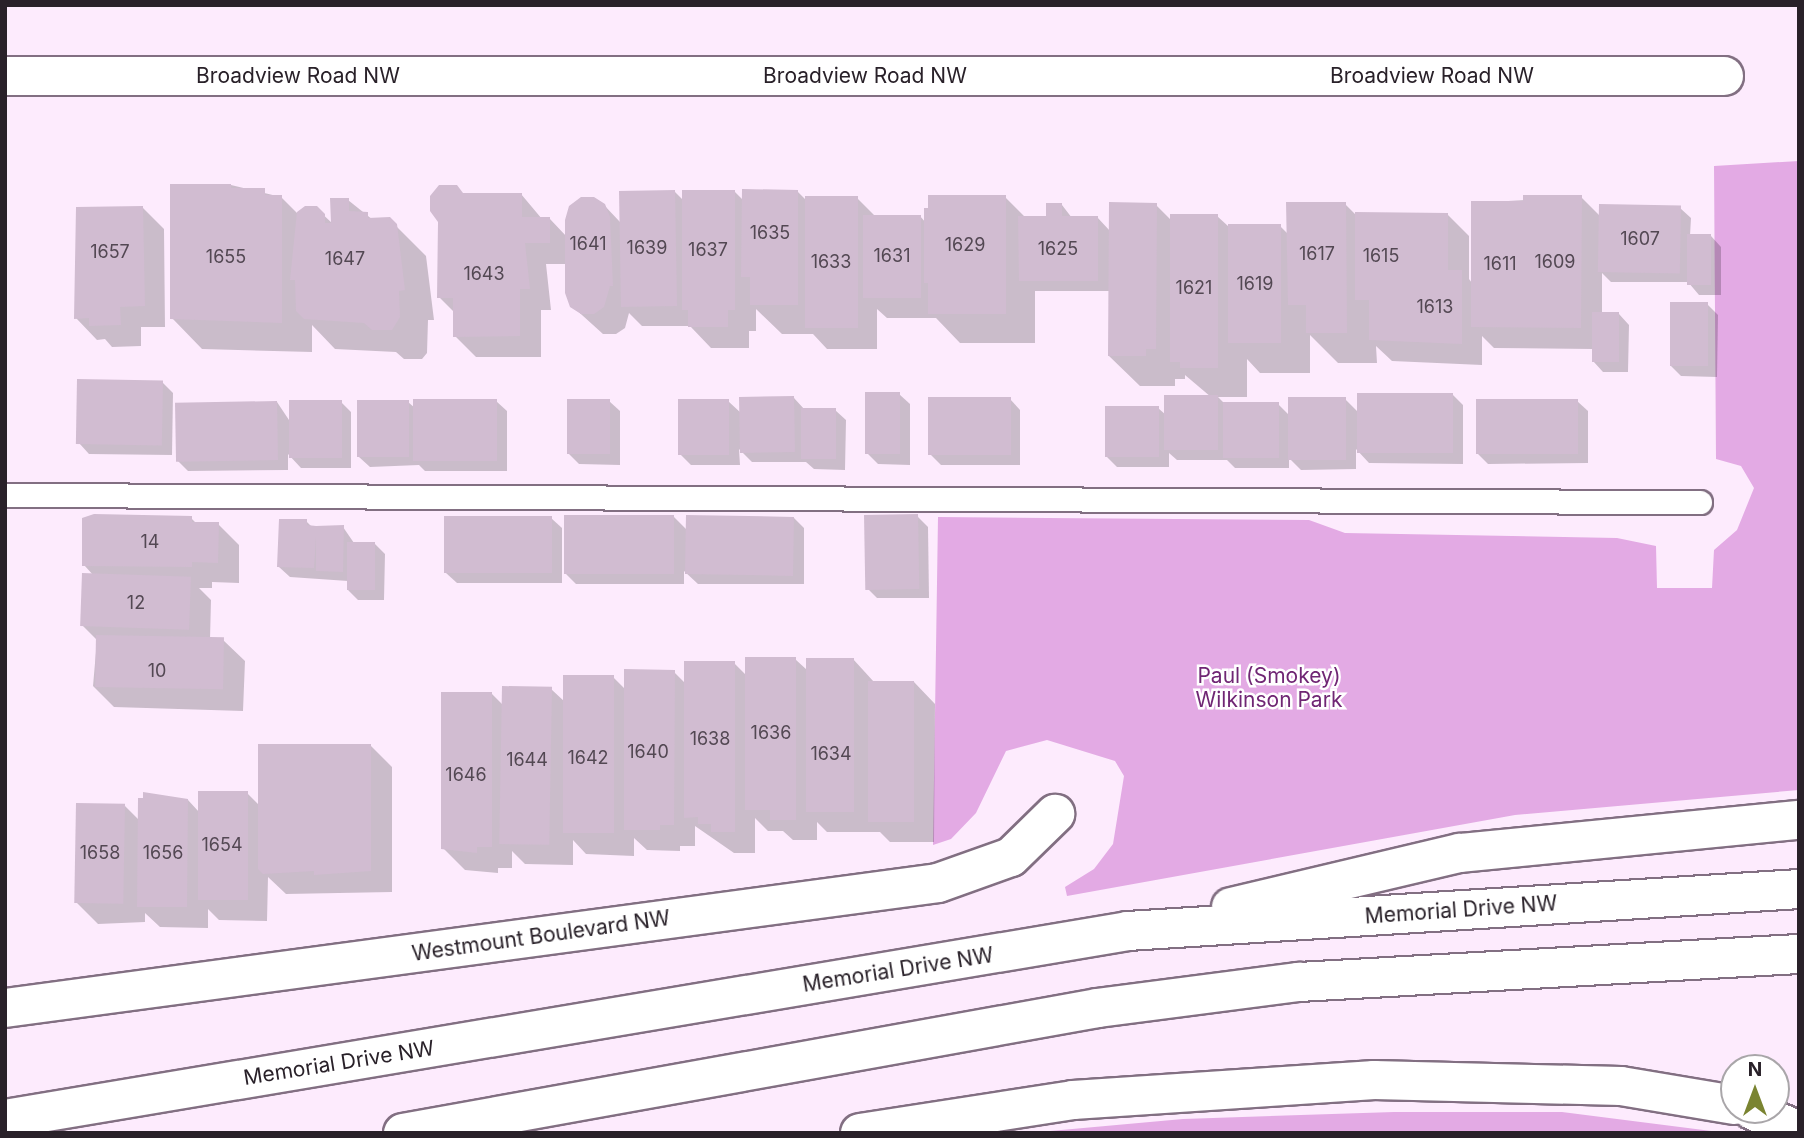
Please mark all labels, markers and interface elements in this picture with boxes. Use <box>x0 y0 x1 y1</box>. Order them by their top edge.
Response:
street label: Broadview Road NW <box>196 63 400 89</box>
street label: Broadview Road NW <box>763 63 967 89</box>
street label: Broadview Road NW <box>1330 63 1534 89</box>
house number: 1635 <box>750 222 790 244</box>
house number: 1607 <box>1620 228 1660 250</box>
house number: 1641 <box>569 233 607 255</box>
house number: 1629 <box>945 234 985 256</box>
house number: 1639 <box>627 237 667 259</box>
house number: 1625 <box>1038 238 1078 260</box>
house number: 1637 <box>688 239 728 261</box>
house number: 1657 <box>90 241 130 263</box>
house number: 1617 <box>1299 243 1335 265</box>
house number: 1631 <box>874 245 910 267</box>
house number: 1615 <box>1363 245 1399 267</box>
house number: 1655 <box>206 246 246 268</box>
house number: 1647 <box>325 248 365 270</box>
house number: 1633 <box>811 251 851 273</box>
house number: 1609 <box>1534 251 1576 273</box>
house number: 1611 <box>1483 253 1517 275</box>
house number: 1643 <box>463 263 505 285</box>
house number: 1619 <box>1237 273 1273 295</box>
house number: 1621 <box>1176 277 1212 299</box>
house number: 1613 <box>1417 296 1453 318</box>
house number: 14 <box>141 531 159 553</box>
house number: 12 <box>127 592 145 614</box>
house number: 10 <box>148 660 166 682</box>
park label: Paul (Smokey) Wilkinson Park <box>1196 663 1342 713</box>
house number: 1636 <box>751 722 791 744</box>
house number: 1638 <box>690 728 730 750</box>
house number: 1640 <box>627 741 669 763</box>
house number: 1634 <box>810 743 852 765</box>
house number: 1642 <box>567 747 609 769</box>
house number: 1644 <box>506 749 548 771</box>
house number: 1646 <box>445 764 487 786</box>
house number: 1654 <box>201 834 243 856</box>
house number: 1658 <box>80 842 120 864</box>
house number: 1656 <box>143 842 183 864</box>
street label: Memorial Drive NW <box>1364 891 1558 929</box>
street label: Westmount Boulevard NW <box>410 905 672 967</box>
street label: Memorial Drive NW <box>801 942 995 998</box>
street label: Memorial Drive NW <box>242 1035 436 1091</box>
north arrow <box>1720 1054 1790 1124</box>
text: N <box>1748 1058 1762 1081</box>

